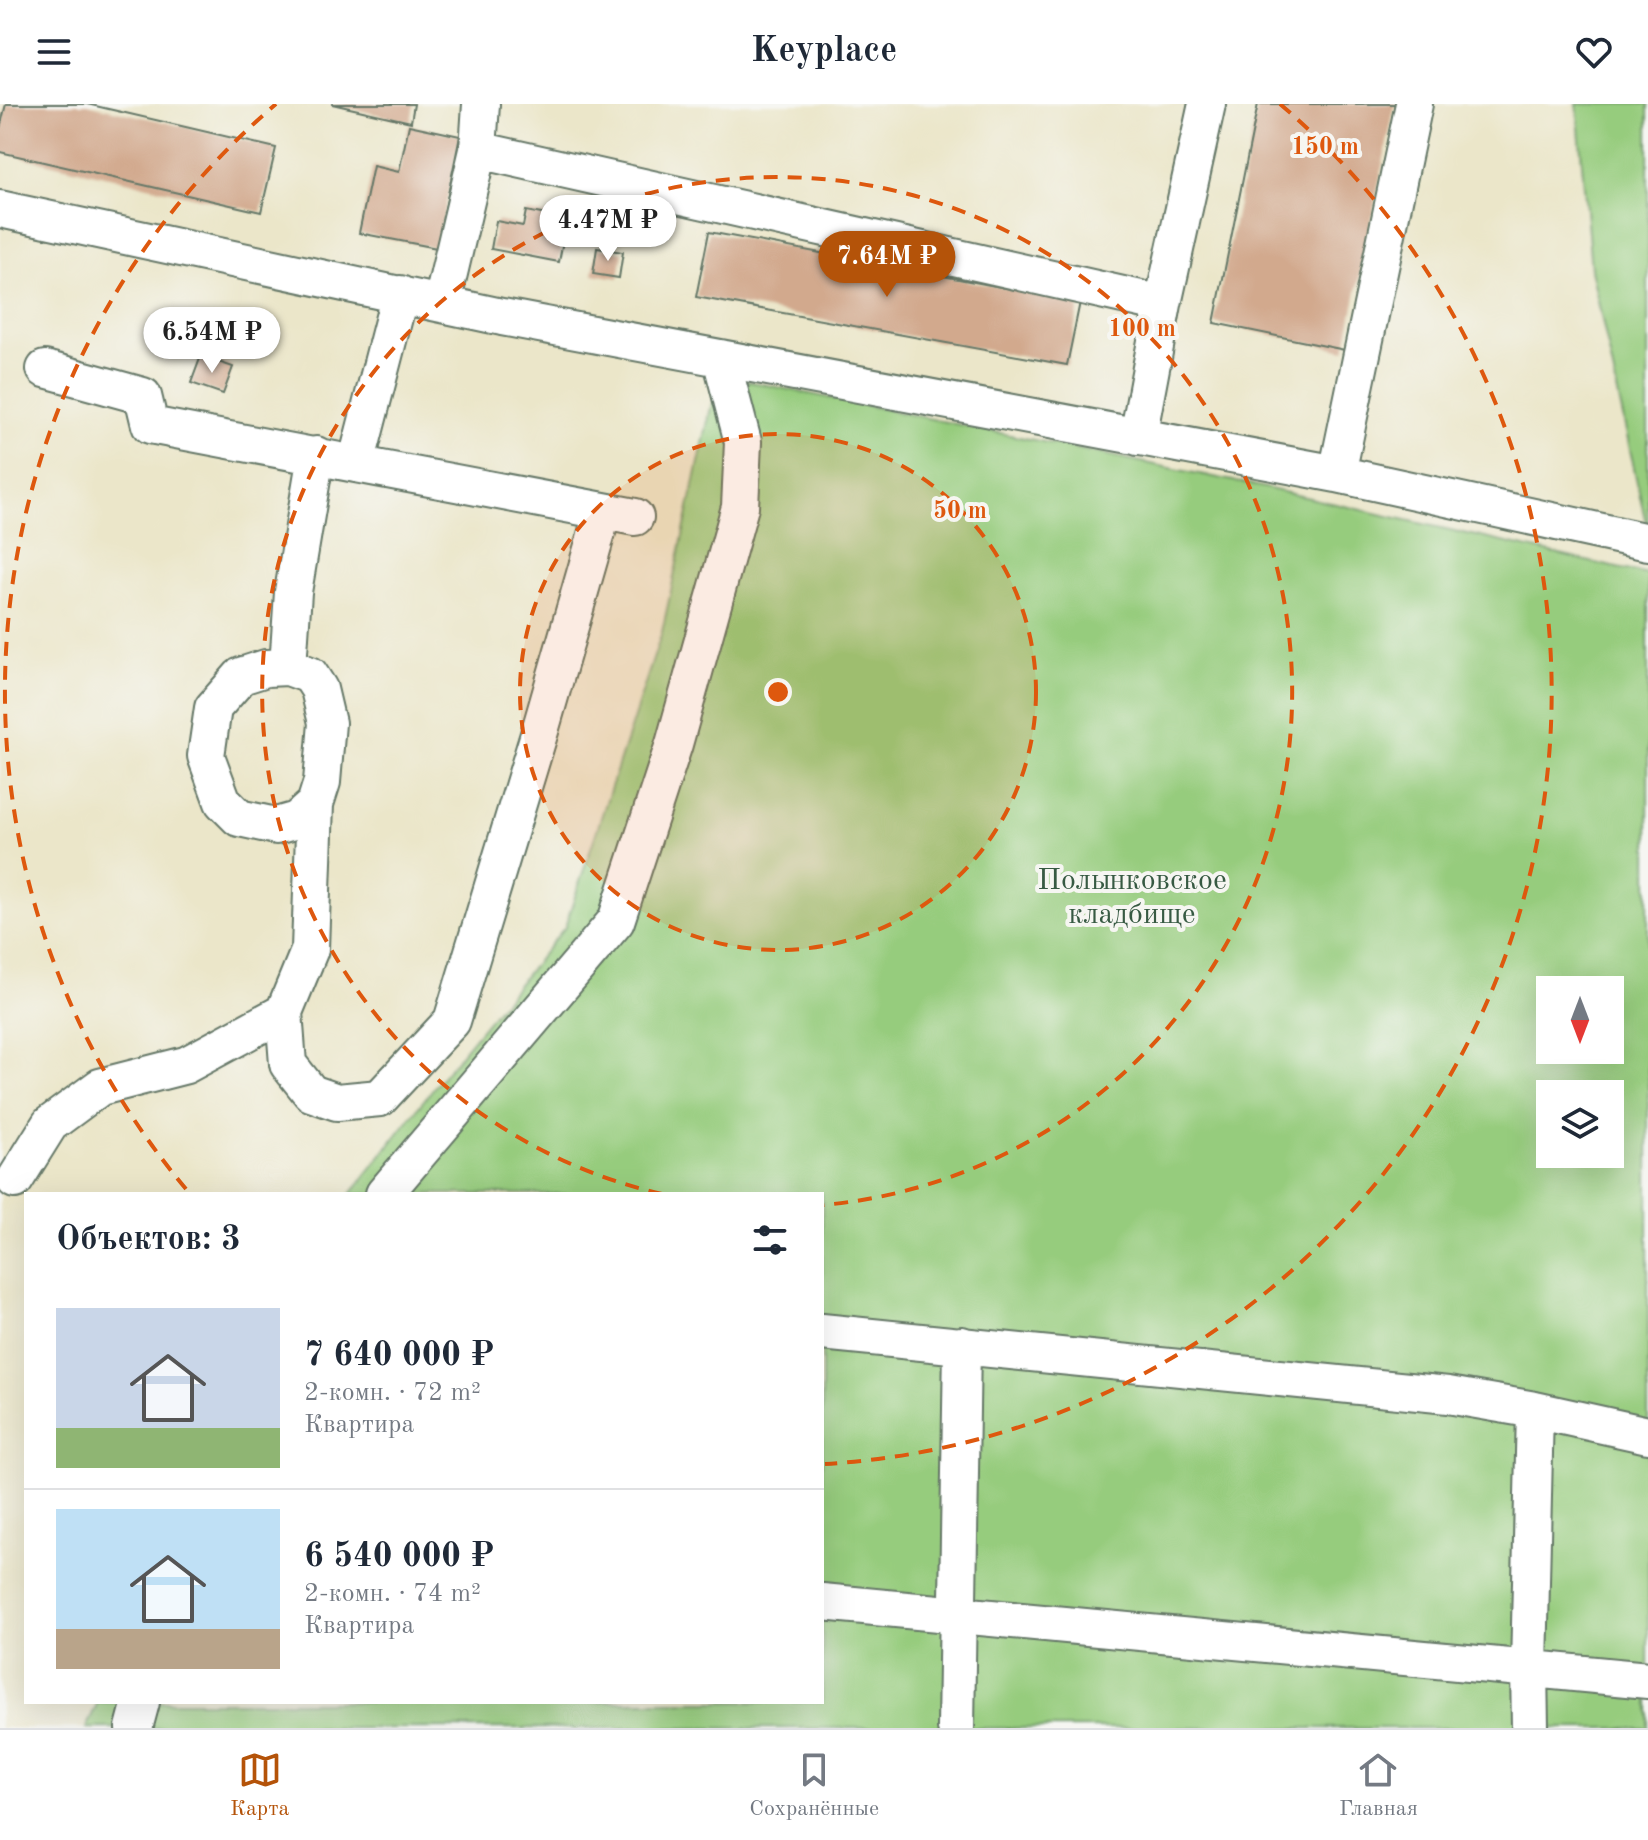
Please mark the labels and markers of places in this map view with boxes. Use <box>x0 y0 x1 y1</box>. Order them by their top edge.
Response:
pin: 4.47M ₽ <box>534 195 682 263</box>
pin: 7.64M ₽ <box>813 231 961 299</box>
pin: 6.54M ₽ <box>138 307 286 375</box>
centre of rings <box>764 678 792 706</box>

